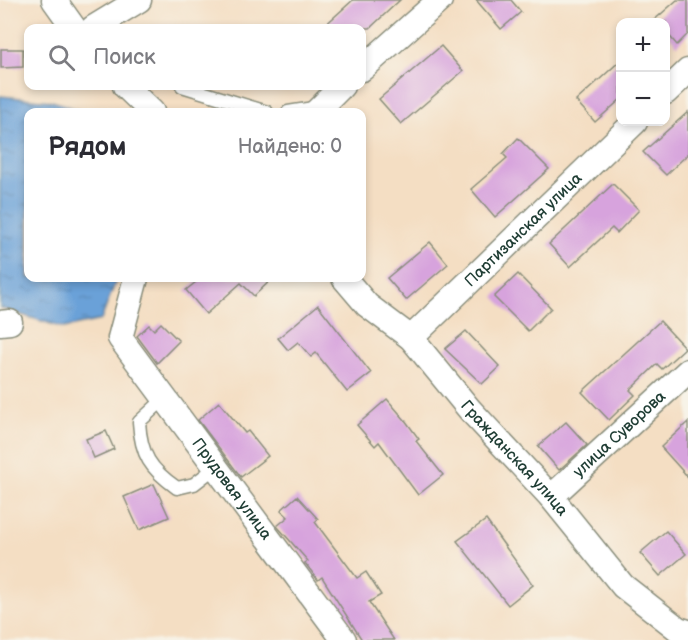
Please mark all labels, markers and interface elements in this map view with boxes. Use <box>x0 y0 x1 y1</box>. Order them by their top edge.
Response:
map controls <box>616 18 670 126</box>
button: + <box>616 18 670 72</box>
search box <box>24 24 366 90</box>
icon: search <box>45 41 78 74</box>
text: Поиск <box>93 44 156 71</box>
button: − <box>616 72 670 126</box>
text: Рядом <box>48 132 126 163</box>
text: Найдено: 0 <box>238 135 342 159</box>
street label: Партизанская улица <box>461 168 586 291</box>
street label: улица Суворова <box>569 386 670 481</box>
street label: Гражданская улица <box>457 397 572 520</box>
street label: Прудовая улица <box>188 434 276 544</box>

